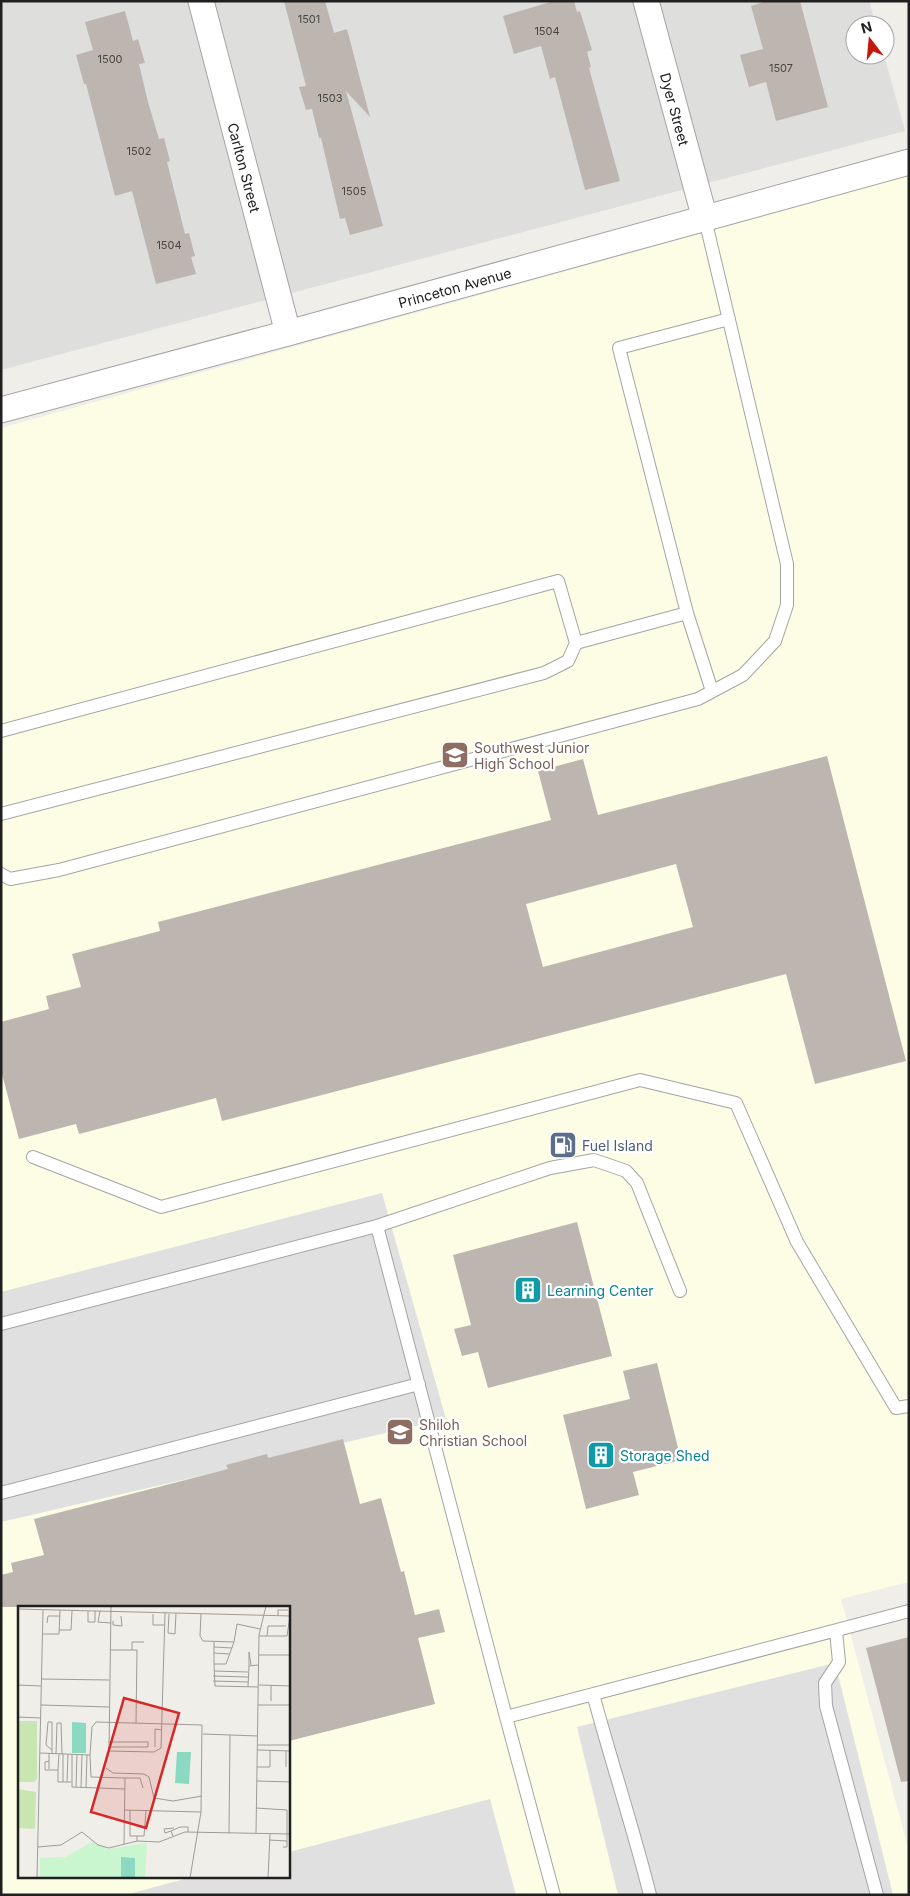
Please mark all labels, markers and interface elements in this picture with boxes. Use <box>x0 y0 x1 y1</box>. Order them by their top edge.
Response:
house number: 1501 <box>298 12 320 26</box>
north arrow <box>845 15 895 65</box>
text: N <box>859 17 874 37</box>
house number: 1504 <box>534 24 560 38</box>
house number: 1500 <box>97 52 123 66</box>
house number: 1507 <box>769 61 793 75</box>
street label: Dyer Street <box>657 71 693 148</box>
house number: 1503 <box>318 91 343 105</box>
street label: Carlton Street <box>225 121 265 214</box>
house number: 1502 <box>127 144 151 158</box>
house number: 1505 <box>342 184 367 198</box>
house number: 1504 <box>156 238 182 252</box>
street label: Princeton Avenue <box>396 263 513 311</box>
place label: Southwest Junior High School <box>474 739 589 772</box>
school or university icon: Southwest Junior High School <box>440 740 470 770</box>
fuel station icon: Fuel Island <box>548 1130 578 1160</box>
place label: Fuel Island <box>582 1137 653 1154</box>
building icon: Learning Center <box>513 1275 543 1305</box>
place label: Learning Center <box>547 1282 654 1299</box>
place label: Shiloh Christian School <box>419 1416 527 1449</box>
school or university icon: Shiloh Christian School <box>385 1417 415 1447</box>
building icon: Storage Shed <box>586 1440 616 1470</box>
place label: Storage Shed <box>620 1447 710 1464</box>
inset map <box>18 1606 290 1878</box>

